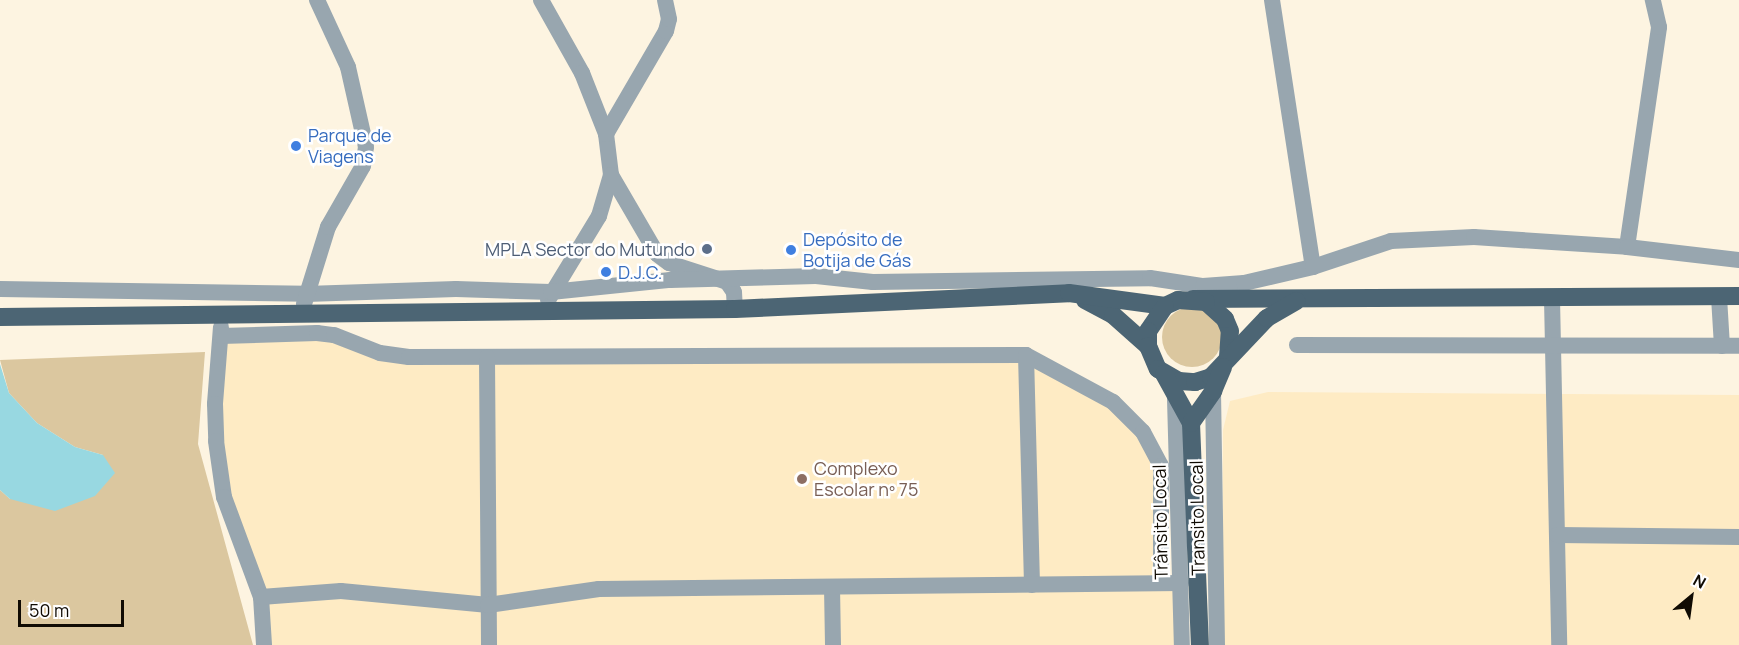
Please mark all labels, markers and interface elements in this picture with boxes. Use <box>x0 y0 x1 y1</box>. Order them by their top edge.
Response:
place label: Parque de Viagens <box>308 125 392 168</box>
marker: Parque de Viagens <box>289 139 303 153</box>
place label: Depósito de Botija de Gás <box>803 229 911 272</box>
place label: MPLA Sector do Mutundo <box>485 238 695 260</box>
marker: MPLA Sector do Mutundo <box>700 242 714 256</box>
marker: Depósito de Botija de Gás <box>784 243 798 257</box>
place label: D.J.C. <box>618 261 662 283</box>
marker: D.J.C. <box>599 265 613 279</box>
place label: Complexo Escolar nº 75 <box>814 458 918 500</box>
street label: Transito Local <box>1185 460 1209 576</box>
street label: Trânsito Local <box>1148 464 1172 580</box>
marker: Complexo Escolar nº 75 <box>795 472 809 486</box>
north arrow <box>1661 567 1721 627</box>
text: N <box>1689 569 1710 594</box>
scale bar <box>21 588 128 626</box>
text: 50 m <box>29 598 69 622</box>

